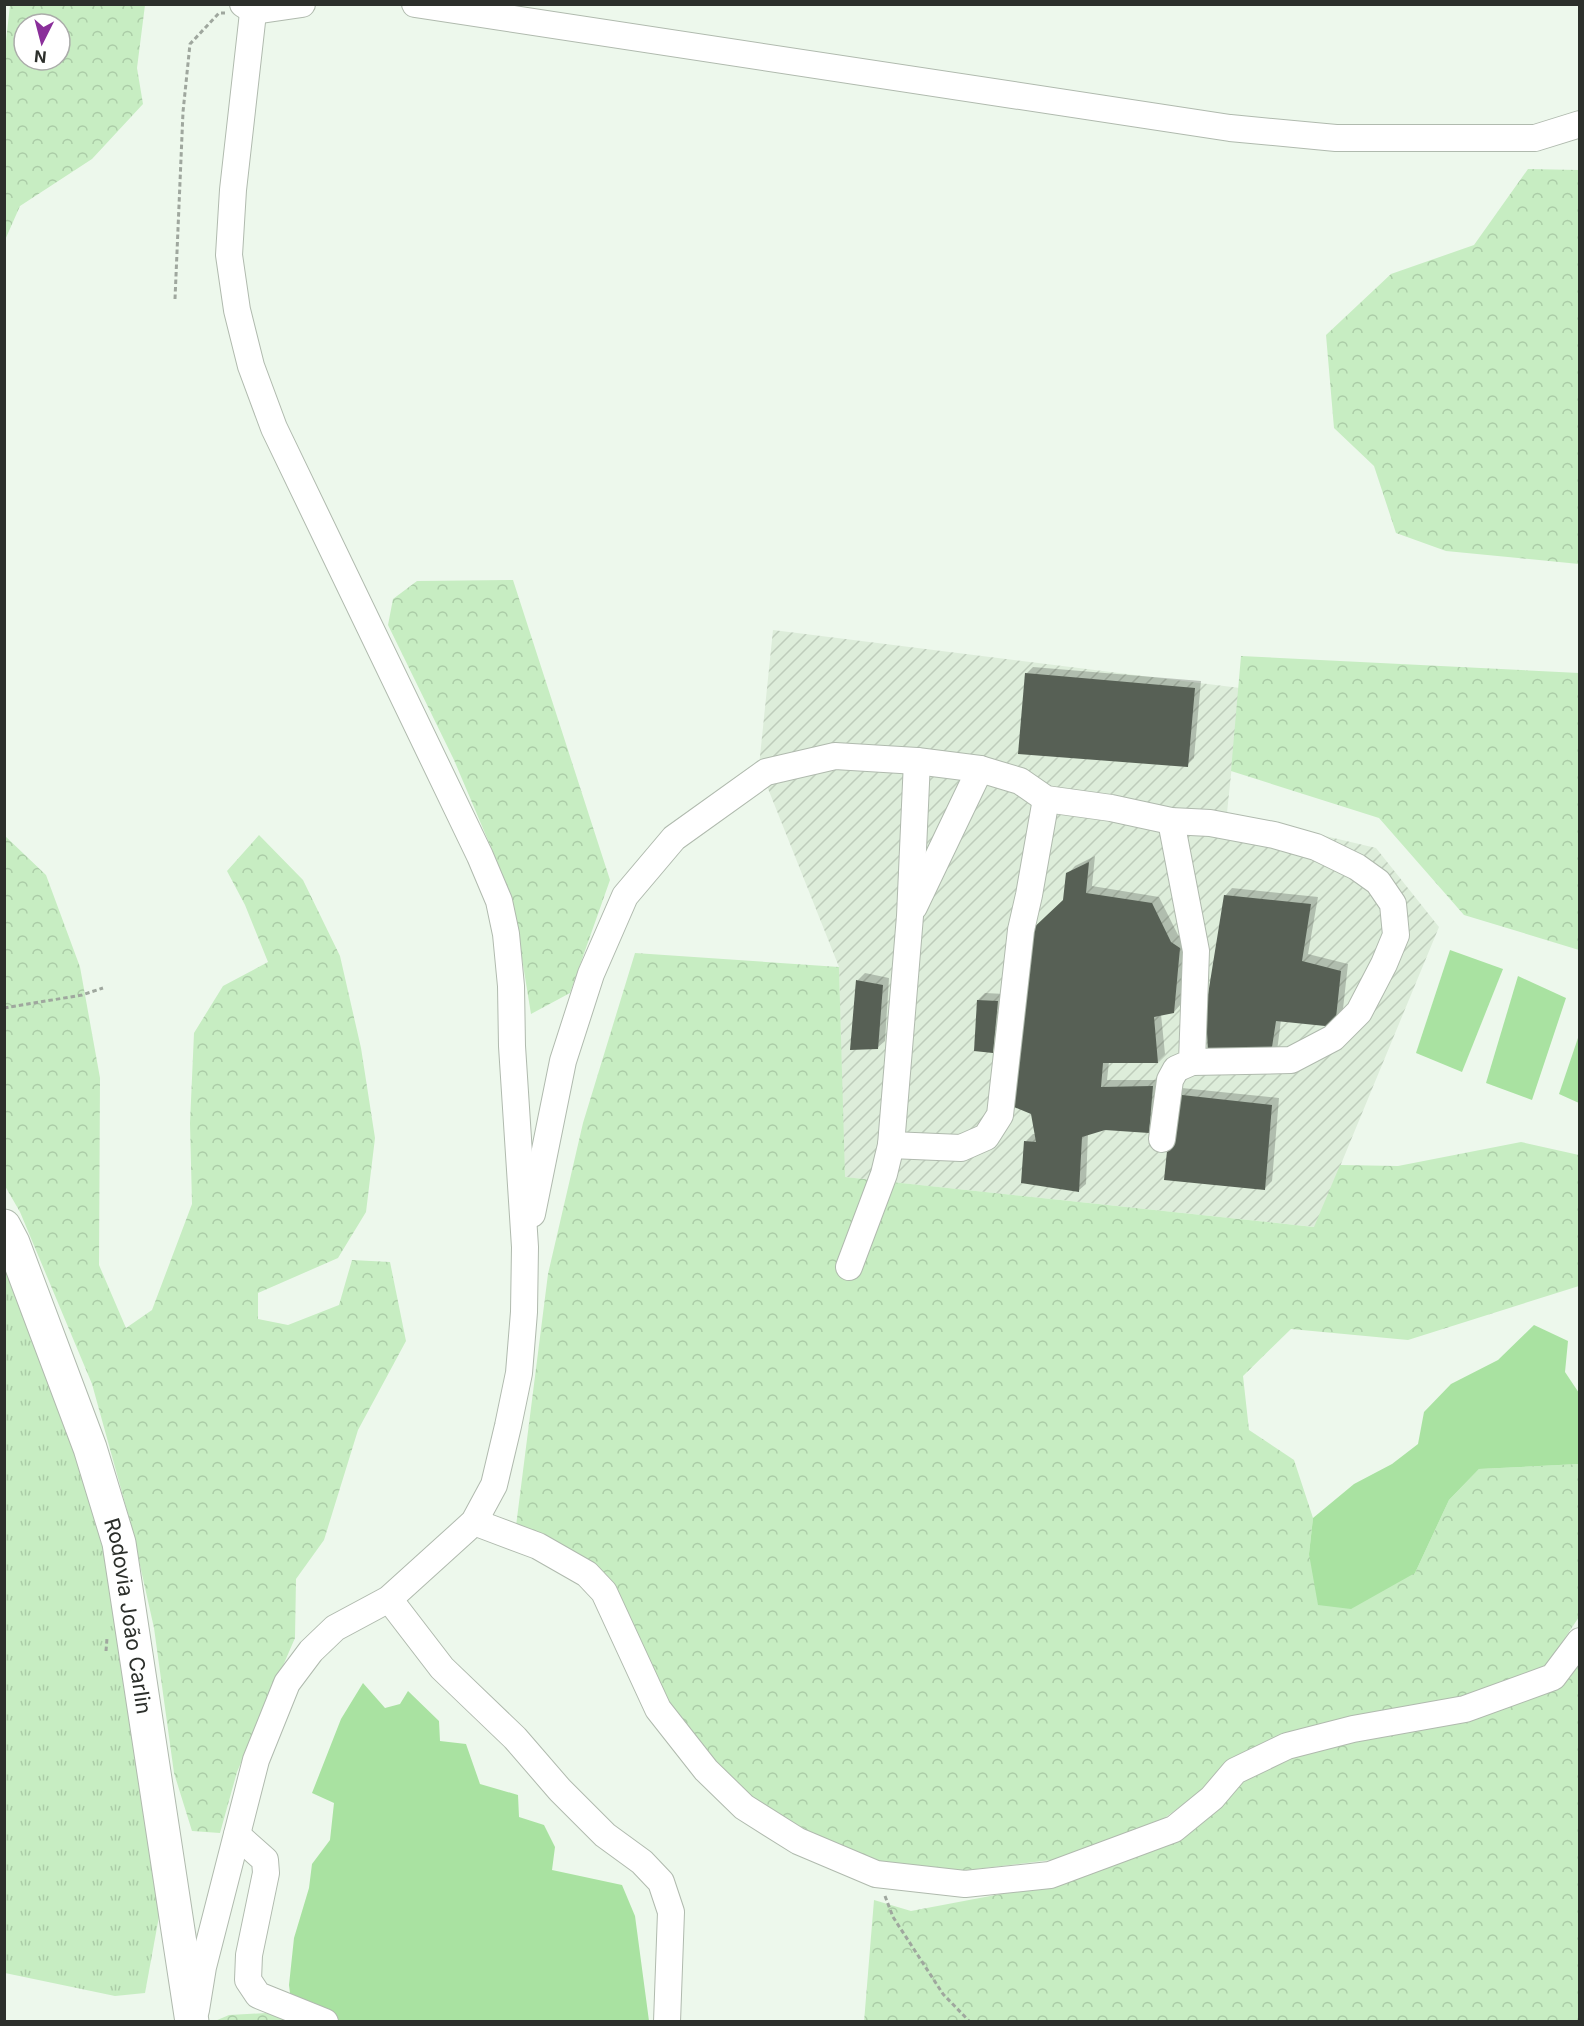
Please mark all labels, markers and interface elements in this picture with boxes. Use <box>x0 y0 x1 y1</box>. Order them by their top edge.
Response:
north arrow <box>12 12 72 72</box>
text: N <box>33 46 48 68</box>
street label: Rodovia João Carlin <box>100 1515 157 1716</box>

